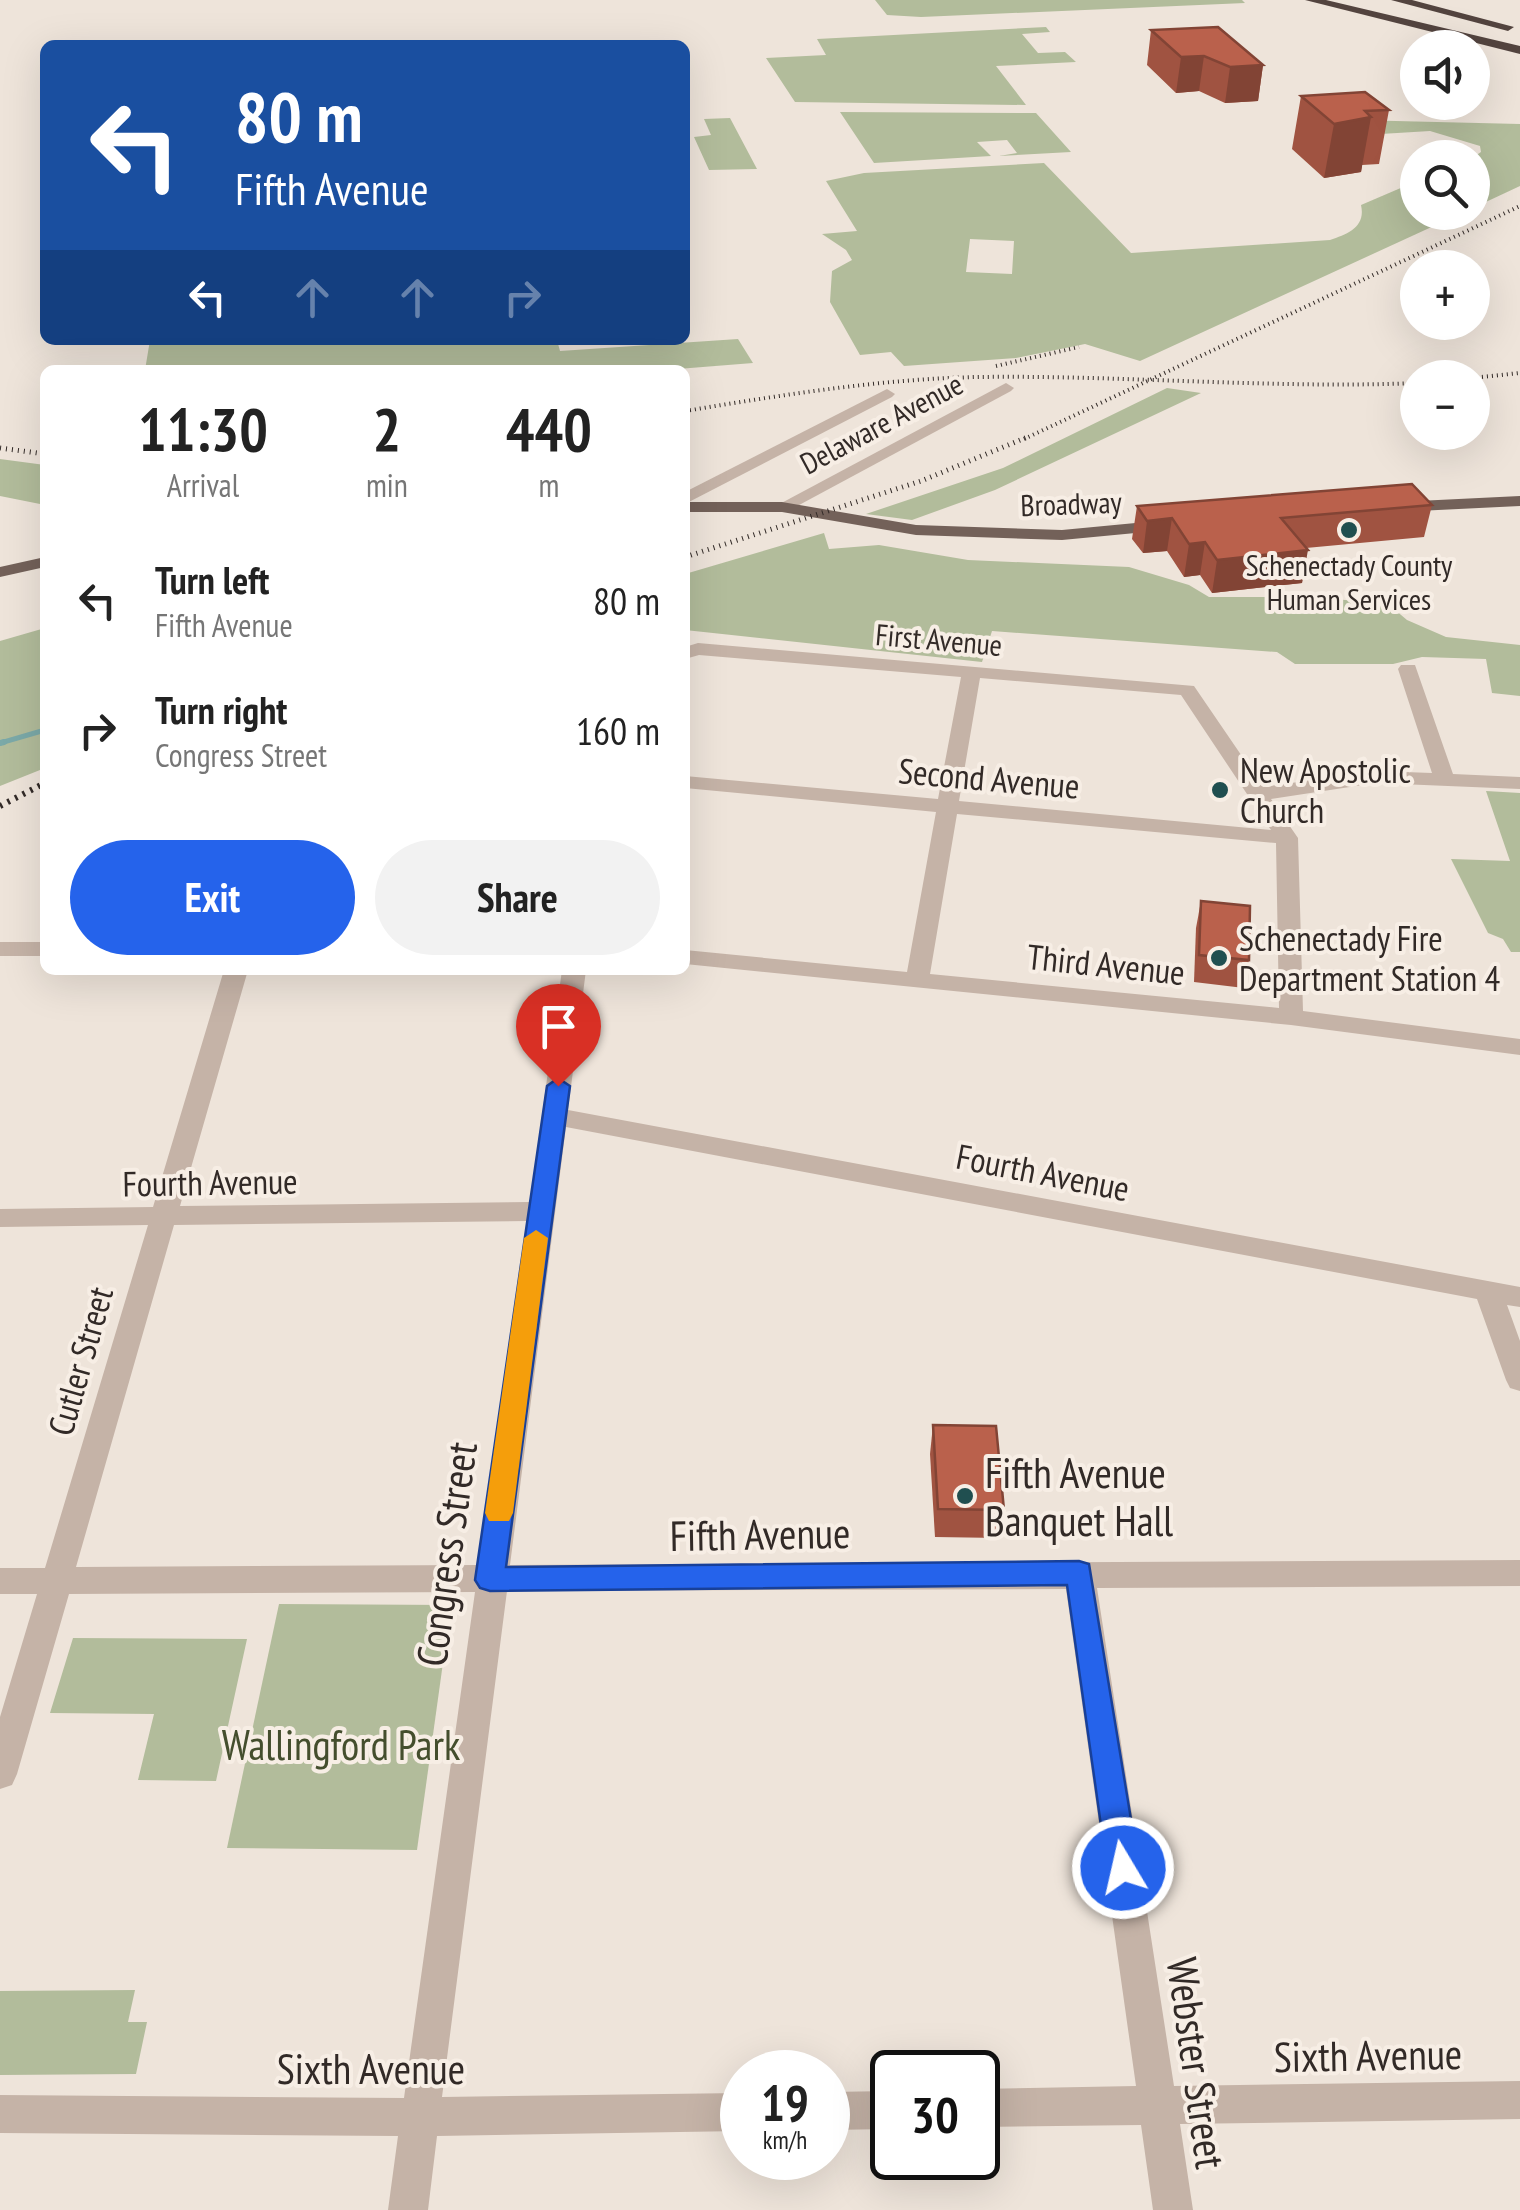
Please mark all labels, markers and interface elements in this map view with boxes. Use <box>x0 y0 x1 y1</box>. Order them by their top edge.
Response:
map controls <box>1400 30 1490 450</box>
button: sound <box>1400 30 1490 120</box>
text: 80 m <box>235 71 363 161</box>
icon: left <box>70 80 200 210</box>
button: search <box>1400 140 1490 230</box>
text: Fifth Avenue <box>235 159 429 217</box>
button: + <box>1400 250 1490 340</box>
icon: left <box>180 270 235 325</box>
icon: ahead <box>285 270 340 325</box>
icon: ahead <box>390 270 445 325</box>
icon: right <box>495 270 550 325</box>
button: − <box>1400 360 1490 450</box>
street label: Delaware Avenue <box>793 364 969 482</box>
text: 11:30 <box>138 390 268 468</box>
text: 2 <box>373 390 401 468</box>
text: 440 <box>506 390 592 468</box>
text: Arrival <box>167 464 239 506</box>
text: min <box>366 464 408 506</box>
text: m <box>538 464 559 506</box>
street label: Broadway <box>1020 482 1123 524</box>
marker: Schenectady County Human Services <box>1338 519 1360 541</box>
place label: Schenectady County Human Services <box>1246 545 1453 618</box>
text: Turn left <box>155 555 269 604</box>
icon: left <box>70 573 125 628</box>
text: 80 m <box>593 576 660 625</box>
text: Fifth Avenue <box>155 604 293 646</box>
street label: First Avenue <box>874 614 1004 664</box>
text: Turn right <box>155 685 287 734</box>
icon: right <box>70 703 125 758</box>
text: 160 m <box>576 706 660 755</box>
text: Congress Street <box>155 734 327 776</box>
street label: Second Avenue <box>897 747 1081 809</box>
place label: New Apostolic Church <box>1240 747 1411 833</box>
marker: New Apostolic Church <box>1209 779 1231 801</box>
button: Exit <box>70 840 355 955</box>
button: Share <box>375 840 660 955</box>
place label: Schenectady Fire Department Station 4 <box>1239 915 1500 1001</box>
street label: Third Avenue <box>1025 933 1187 995</box>
marker: Schenectady Fire Department Station 4 <box>1208 947 1230 969</box>
pin <box>516 984 601 1087</box>
icon: arrive <box>531 999 586 1054</box>
street label: Fourth Avenue <box>953 1133 1133 1211</box>
street label: Fourth Avenue <box>122 1157 298 1207</box>
street label: Cutler Street <box>37 1281 123 1441</box>
street label: Congress Street <box>403 1438 489 1670</box>
place label: Fifth Avenue Banquet Hall <box>985 1445 1173 1548</box>
marker: Fifth Avenue Banquet Hall <box>954 1485 976 1507</box>
street label: Fifth Avenue <box>669 1505 851 1563</box>
park label: Wallingford Park <box>222 1717 460 1772</box>
position arrow <box>1071 1816 1175 1920</box>
street label: Webster Street <box>1155 1954 1239 2172</box>
street label: Sixth Avenue <box>1273 2026 1463 2084</box>
street label: Sixth Avenue <box>277 2041 465 2096</box>
speed limit sign: 30 <box>870 2050 1000 2180</box>
text: 19 <box>761 2070 809 2135</box>
text: km/h <box>763 2124 807 2156</box>

